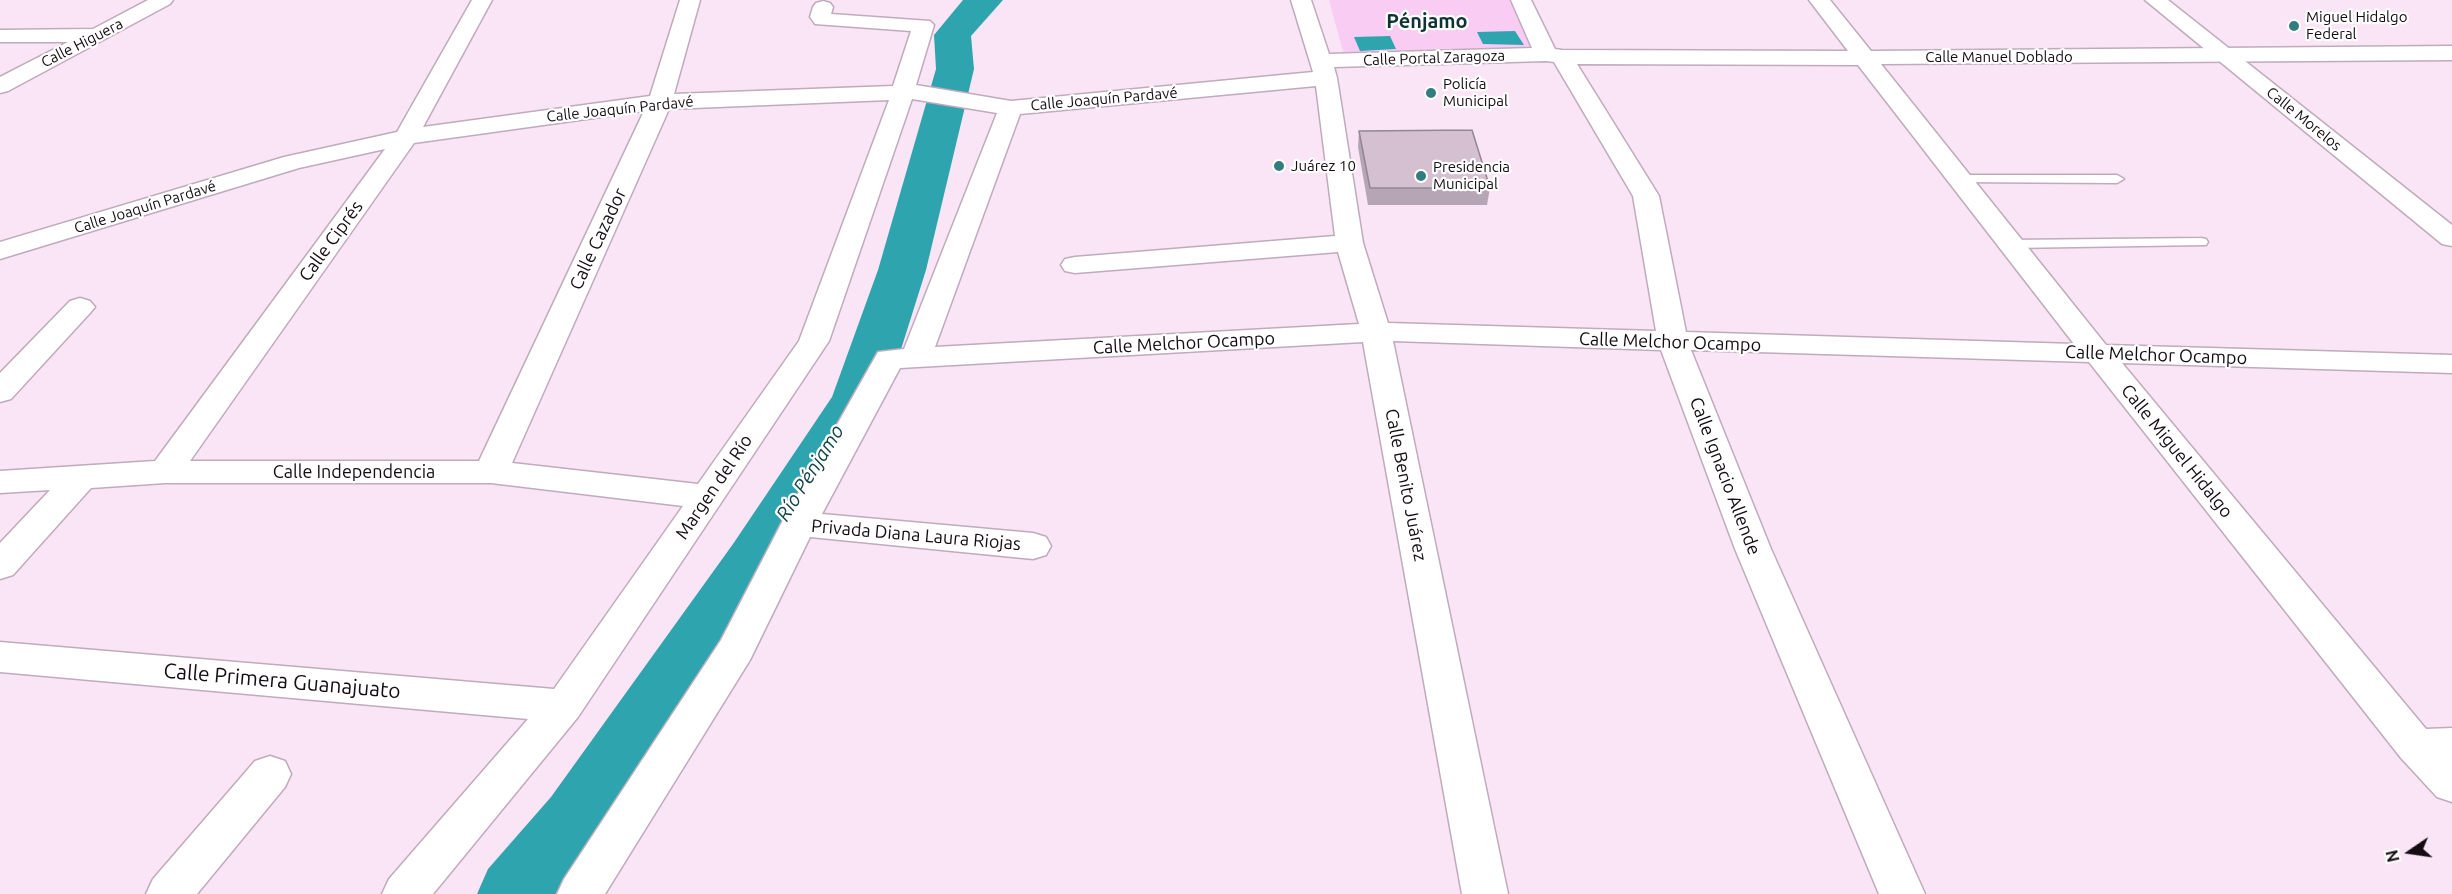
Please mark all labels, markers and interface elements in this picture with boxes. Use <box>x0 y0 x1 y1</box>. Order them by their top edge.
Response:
place label: Miguel Hidalgo Federal <box>2306 8 2407 43</box>
district label: Pénjamo <box>1386 9 1468 33</box>
street label: Calle Higuera <box>38 15 126 71</box>
marker: Miguel Hidalgo Federal <box>2287 19 2301 33</box>
street label: Calle Portal Zaragoza <box>1363 47 1505 69</box>
street label: Calle Manuel Doblado <box>1925 48 2073 66</box>
place label: Policía Municipal <box>1443 75 1508 110</box>
street label: Calle Morelos <box>2263 83 2345 155</box>
street label: Calle Joaquín Pardavé <box>1030 84 1178 114</box>
marker: Policía Municipal <box>1424 86 1438 100</box>
street label: Calle Joaquín Pardavé <box>546 92 694 126</box>
place label: Juárez 10 <box>1291 157 1356 175</box>
place label: Presidencia Municipal <box>1433 158 1510 193</box>
marker: Juárez 10 <box>1272 159 1286 173</box>
marker: Presidencia Municipal <box>1414 169 1428 183</box>
street label: Calle Joaquín Pardavé <box>72 177 218 237</box>
street label: Calle Cazador <box>565 185 631 293</box>
street label: Calle Ciprés <box>295 197 367 285</box>
street label: Calle Melchor Ocampo <box>1092 327 1276 359</box>
street label: Calle Melchor Ocampo <box>1579 328 1761 356</box>
street label: Calle Melchor Ocampo <box>2065 341 2247 369</box>
street label: Calle Miguel Hidalgo <box>2117 380 2237 522</box>
street label: Calle Ignacio Allende <box>1685 394 1765 558</box>
street label: Calle Benito Juárez <box>1381 407 1431 563</box>
water label: Río Pénjamo <box>771 420 849 526</box>
street label: Margen del Río <box>671 430 757 544</box>
street label: Calle Independencia <box>273 461 435 483</box>
street label: Privada Diana Laura Riojas <box>810 515 1022 555</box>
street label: Calle Primera Guanajuato <box>162 658 402 704</box>
north arrow <box>2380 822 2440 882</box>
text: N <box>2382 848 2403 864</box>

